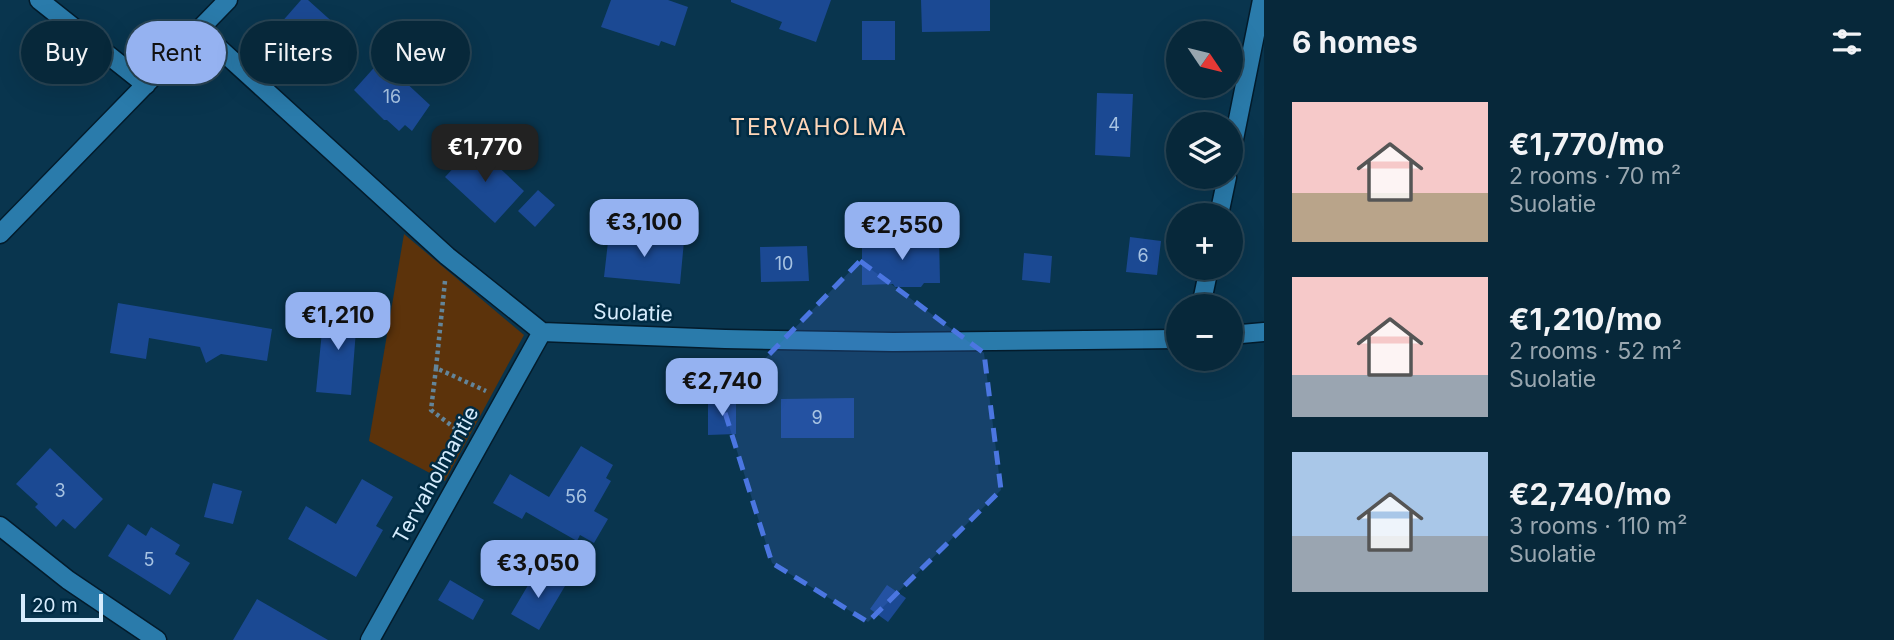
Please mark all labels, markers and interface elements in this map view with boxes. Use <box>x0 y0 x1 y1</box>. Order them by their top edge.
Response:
chip: Buy <box>21 21 112 84</box>
chip: Rent <box>126 21 226 84</box>
chip: Filters <box>240 21 357 84</box>
chip: New <box>371 21 470 84</box>
north arrow <box>1166 21 1242 98</box>
map controls <box>1166 21 1243 371</box>
icon: filters <box>1828 23 1866 61</box>
text: 6 homes <box>1292 24 1418 60</box>
house number: 16 <box>383 86 401 107</box>
button: layers <box>1166 112 1243 189</box>
district label: TERVAHOLMA <box>730 113 908 141</box>
house number: 4 <box>1108 114 1120 135</box>
pin: €1,770 <box>428 124 542 184</box>
text: €1,770/mo <box>1509 126 1664 162</box>
icon: home <box>1348 130 1432 214</box>
text: €1,770 <box>447 133 523 161</box>
text: 2 rooms · 70 m² <box>1509 162 1681 190</box>
text: Suolatie <box>1509 190 1596 218</box>
pin: €3,100 <box>587 200 701 259</box>
pin: €2,550 <box>845 202 959 262</box>
button: + <box>1166 203 1243 280</box>
text: €3,100 <box>606 208 682 236</box>
text: €2,550 <box>861 211 943 239</box>
house number: 6 <box>1137 245 1149 266</box>
house number: 10 <box>775 253 793 274</box>
pin: €1,210 <box>281 292 395 352</box>
button: − <box>1166 294 1243 371</box>
street label: Suolatie <box>593 299 673 326</box>
text: €1,210 <box>301 301 375 329</box>
text: €1,210/mo <box>1509 301 1662 337</box>
icon: home <box>1348 305 1432 389</box>
text: 2 rooms · 52 m² <box>1509 337 1682 365</box>
pin: €2,740 <box>665 358 779 418</box>
text: Suolatie <box>1509 365 1596 393</box>
text: €2,740 <box>682 367 762 395</box>
street label: Tervaholmantie <box>388 402 484 548</box>
house number: 9 <box>811 407 823 428</box>
text: €2,740/mo <box>1509 476 1671 512</box>
house number: 3 <box>54 480 66 501</box>
icon: home <box>1348 480 1432 564</box>
house number: 56 <box>565 486 587 507</box>
text: 3 rooms · 110 m² <box>1509 512 1687 540</box>
pin: €3,050 <box>481 540 595 600</box>
text: Suolatie <box>1509 540 1596 568</box>
house number: 5 <box>144 549 154 570</box>
text: €3,050 <box>497 549 579 577</box>
scale bar <box>21 591 103 623</box>
text: 20 m <box>32 594 78 617</box>

